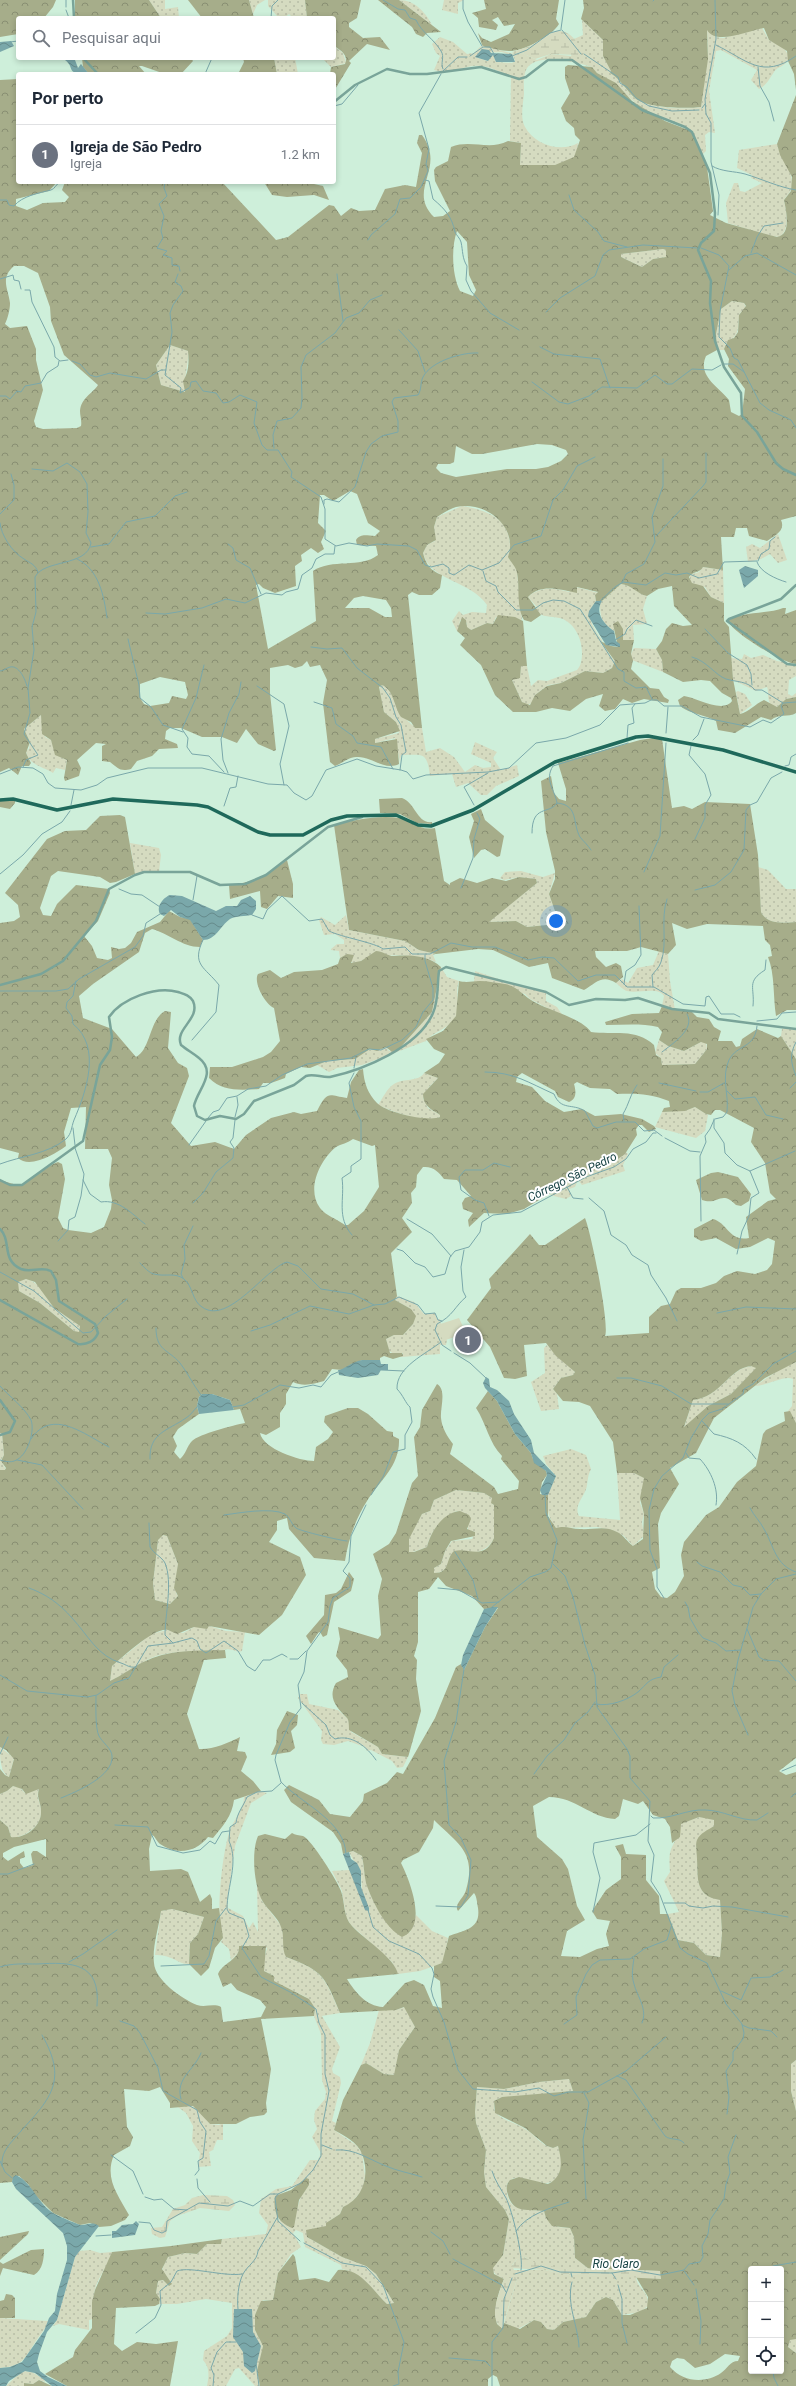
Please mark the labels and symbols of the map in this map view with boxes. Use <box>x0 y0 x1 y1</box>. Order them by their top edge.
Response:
your location <box>546 911 566 931</box>
water label: Córrego São Pedro <box>525 1149 619 1205</box>
pin: 1 <box>455 1325 481 1355</box>
water label: Rio Claro <box>593 2257 640 2271</box>

